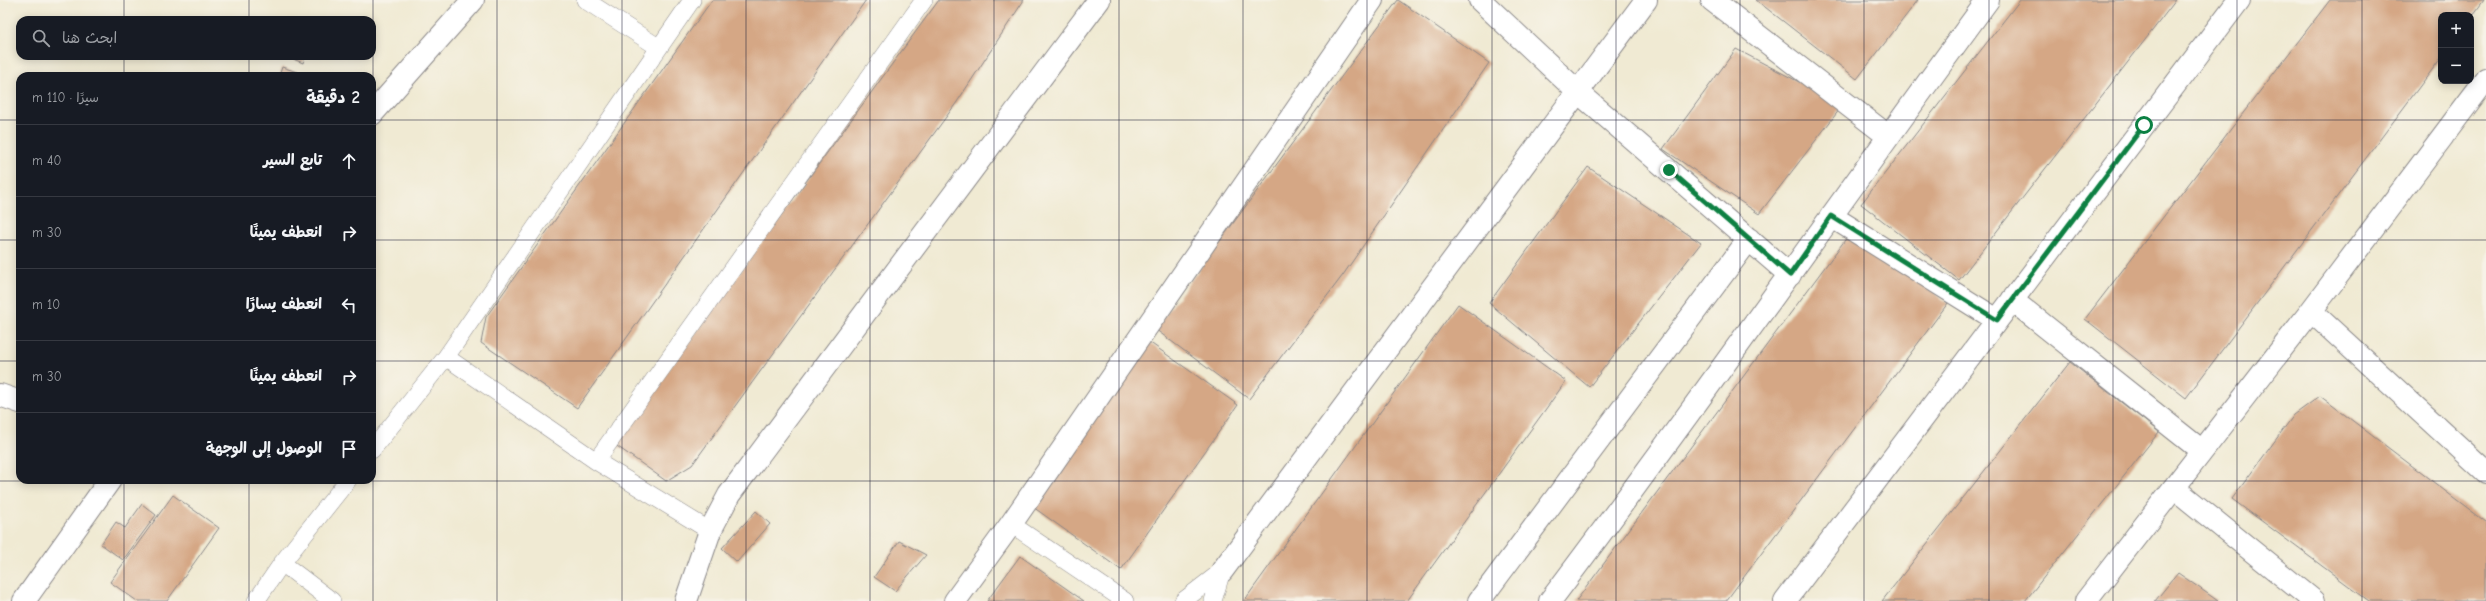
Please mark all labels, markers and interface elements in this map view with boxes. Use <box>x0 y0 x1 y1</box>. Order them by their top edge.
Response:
map controls <box>2438 12 2474 84</box>
button: + <box>2438 12 2474 48</box>
search box <box>16 16 376 60</box>
icon: search <box>30 27 52 49</box>
text: ابحث هنا <box>62 29 117 47</box>
button: − <box>2438 48 2474 84</box>
text: 2 دقيقة <box>306 88 360 107</box>
text: سيرًا · 110 m <box>32 90 99 105</box>
route start <box>2135 116 2153 134</box>
icon: ahead <box>338 150 360 172</box>
text: تابع السير <box>263 151 322 169</box>
text: 40 m <box>32 153 61 168</box>
route end <box>1660 161 1678 179</box>
icon: right <box>338 222 360 244</box>
text: انعطف يمينًا <box>250 223 322 241</box>
text: 30 m <box>32 225 62 240</box>
icon: left <box>338 294 360 316</box>
text: انعطف يسارًا <box>246 295 322 313</box>
text: 10 m <box>32 297 60 312</box>
icon: right <box>338 366 360 388</box>
text: انعطف يمينًا <box>250 367 322 385</box>
text: 30 m <box>32 369 62 384</box>
icon: arrive <box>338 438 360 460</box>
text: الوصول إلى الوجهة <box>206 439 322 457</box>

